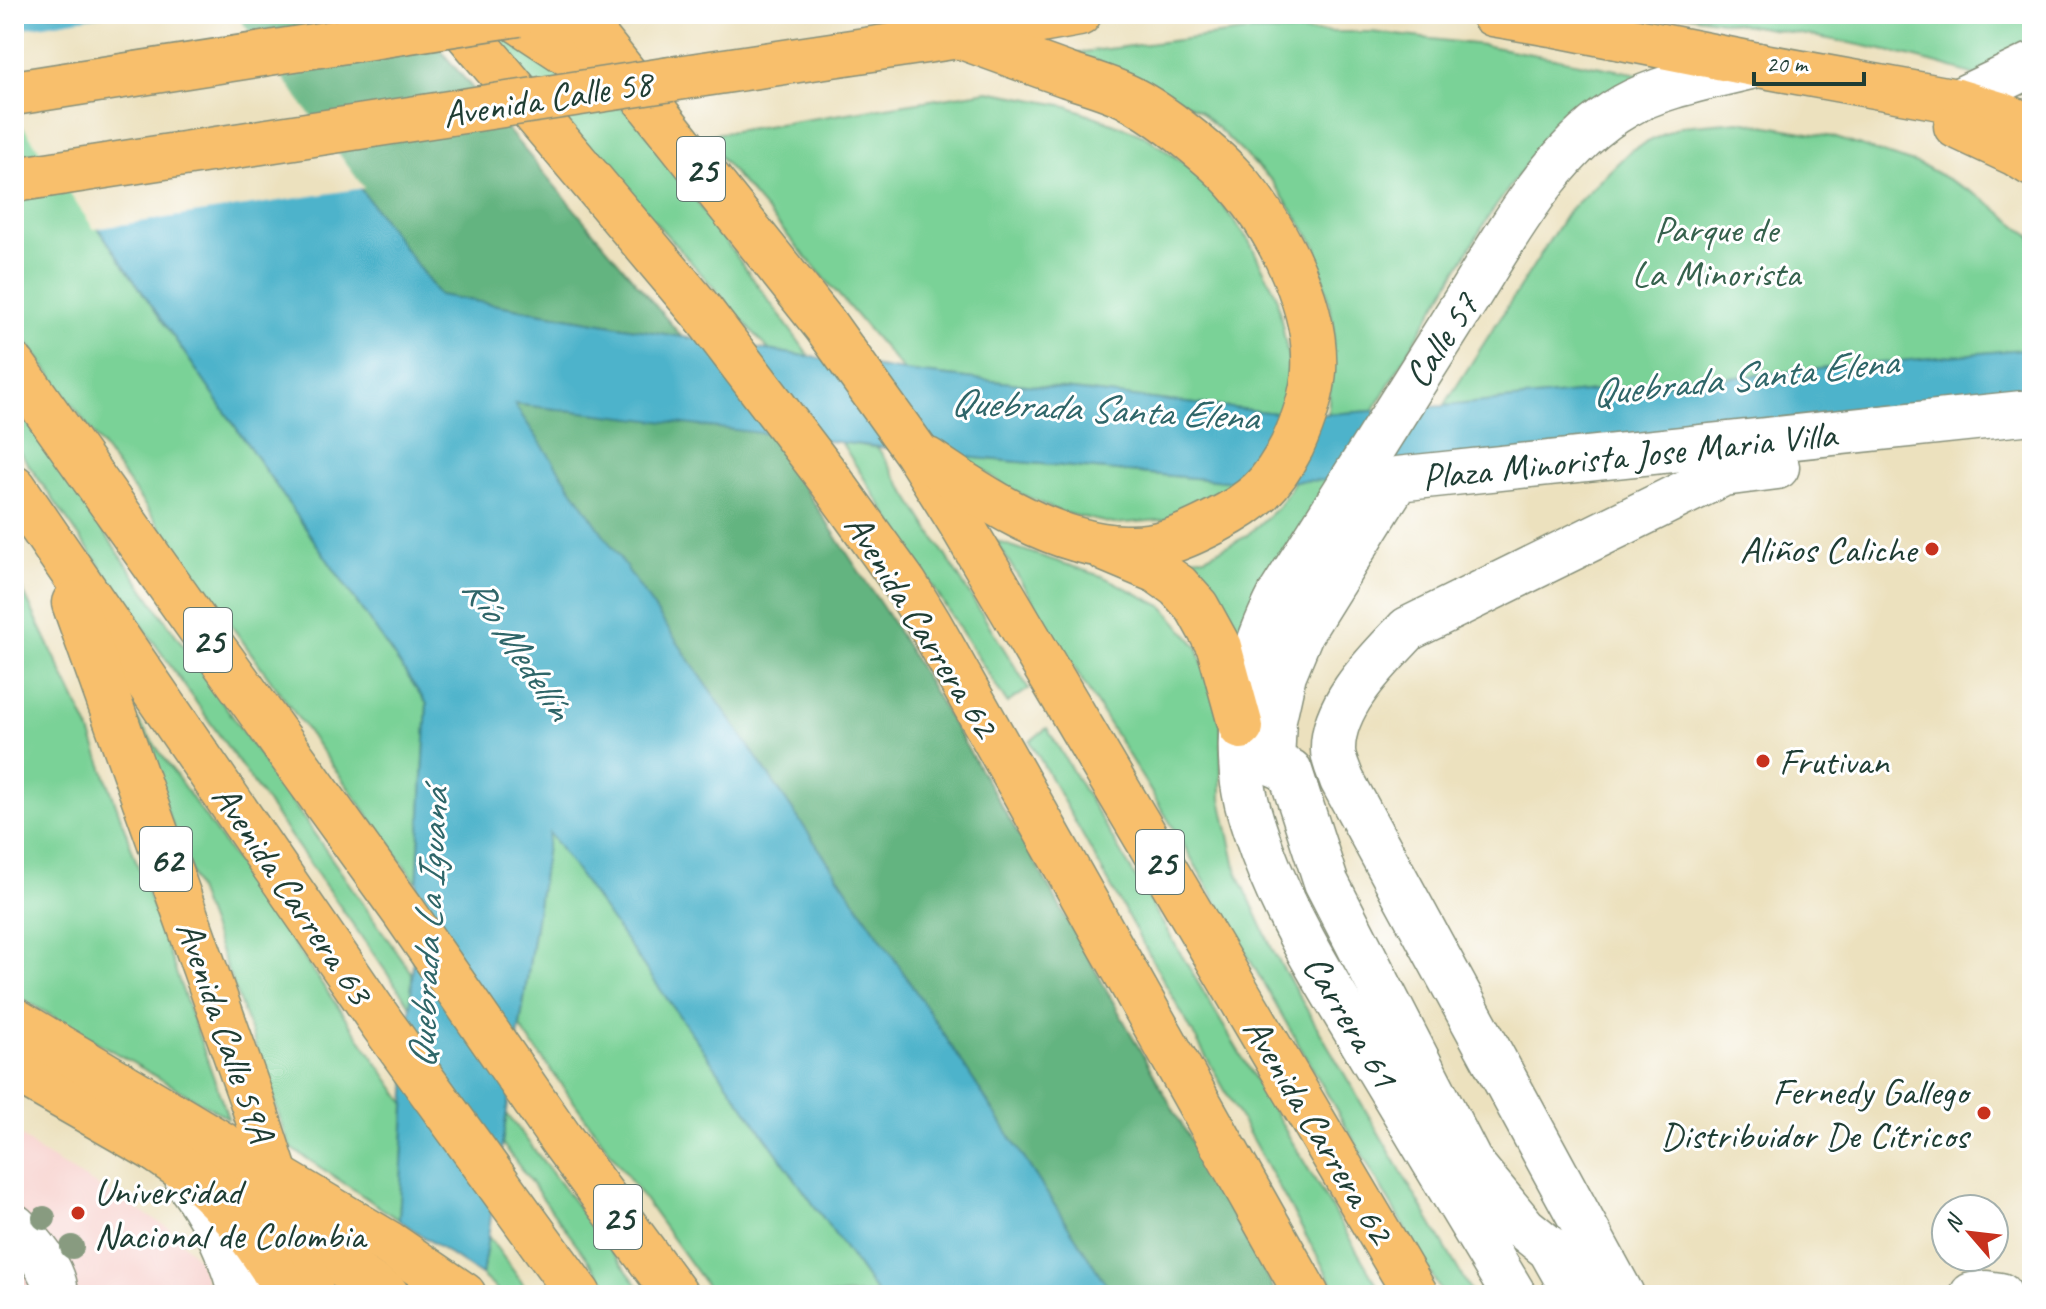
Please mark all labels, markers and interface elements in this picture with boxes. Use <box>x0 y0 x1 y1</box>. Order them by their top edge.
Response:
scale bar <box>1754 36 1864 86</box>
text: 20 m <box>1766 49 1809 79</box>
street label: Avenida Calle 58 <box>439 58 659 138</box>
road number: 25 <box>677 137 725 201</box>
park label: Parque de La Minorista <box>1632 206 1803 297</box>
street label: Calle 57 <box>1394 283 1490 396</box>
water label: Quebrada Santa Elena <box>1589 336 1903 418</box>
water label: Quebrada Santa Elena <box>949 376 1262 442</box>
street label: Plaza Minorista Jose Maria Villa <box>1420 410 1841 501</box>
street label: Avenida Carrera 62 <box>834 505 1011 748</box>
place label: Aliños Caliche <box>1740 526 1919 573</box>
marker: Aliños Caliche <box>1923 540 1941 558</box>
water label: Río Medellín <box>452 566 586 731</box>
road number: 25 <box>184 608 232 672</box>
place label: Frutivan <box>1779 738 1890 785</box>
marker: Frutivan <box>1754 752 1772 770</box>
street label: Avenida Carrera 63 <box>202 776 385 1015</box>
water label: Quebrada La Iguaná <box>396 779 461 1070</box>
road number: 62 <box>140 827 192 891</box>
road number: 25 <box>1136 830 1184 894</box>
street label: Avenida Calle 59A <box>166 915 286 1149</box>
street label: Carrera 61 <box>1293 946 1410 1098</box>
street label: Avenida Carrera 62 <box>1233 1009 1406 1254</box>
place label: Fernedy Gallego Distribuidor De Cítricos <box>1660 1068 1972 1159</box>
marker: Fernedy Gallego Distribuidor De Cítricos <box>1975 1104 1993 1122</box>
place label: Universidad Nacional de Colombia <box>94 1168 368 1259</box>
road number: 25 <box>594 1185 642 1249</box>
north arrow <box>1930 1193 2010 1273</box>
marker: Universidad Nacional de Colombia <box>69 1204 87 1222</box>
text: N <box>1938 1209 1970 1237</box>

